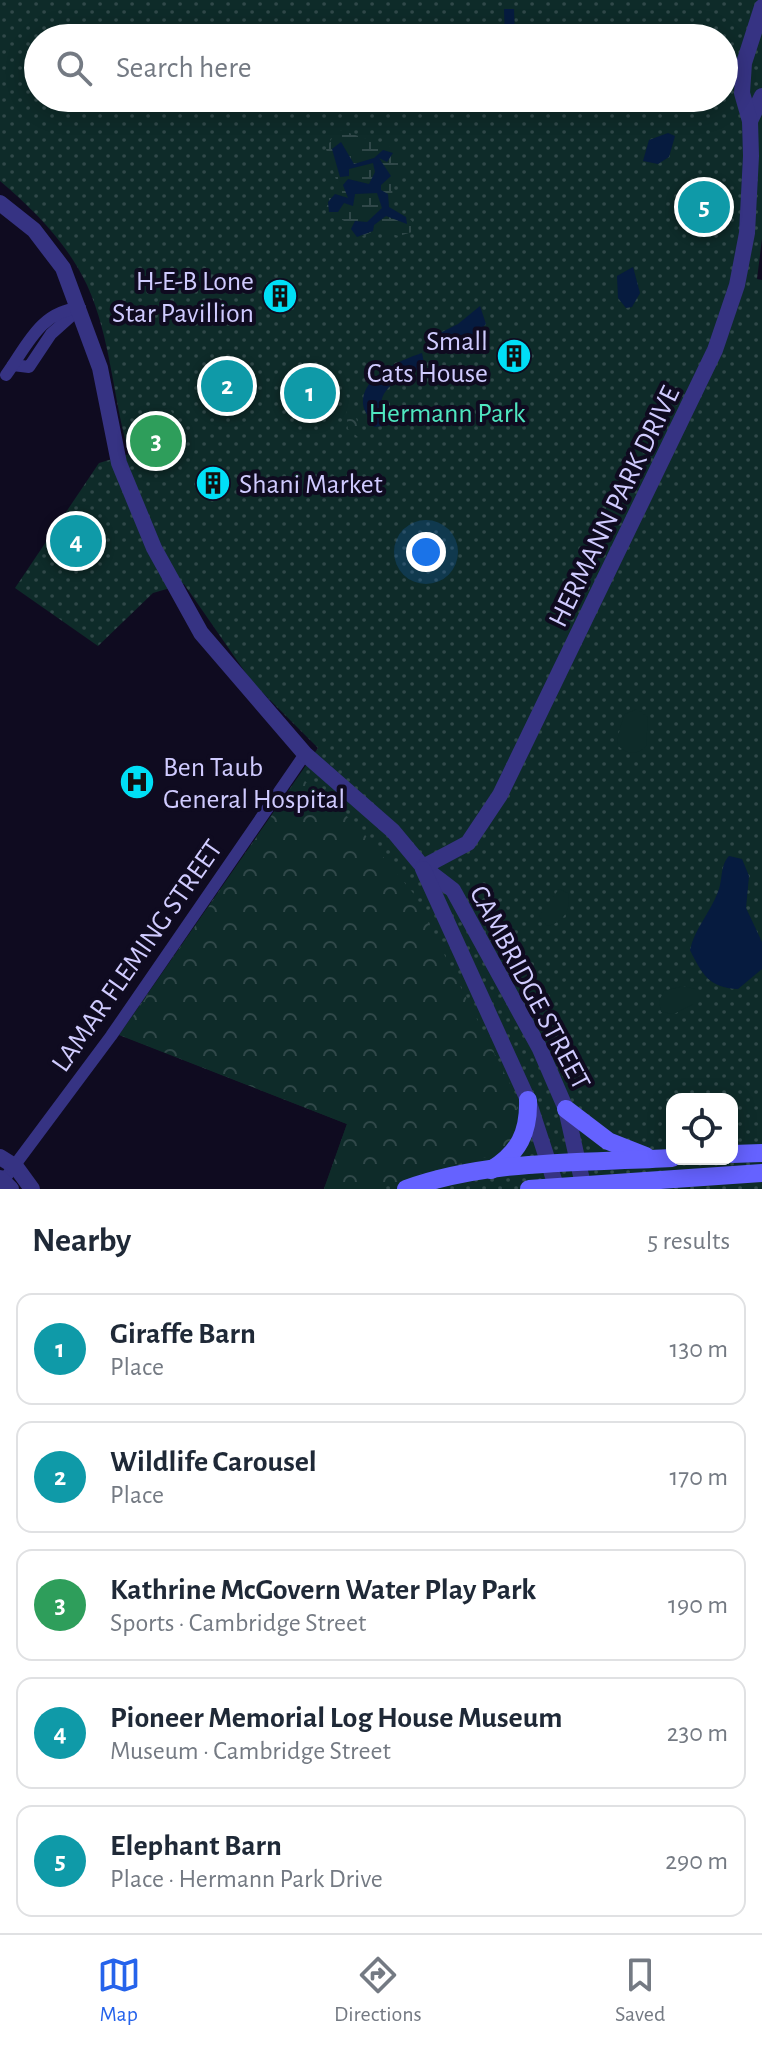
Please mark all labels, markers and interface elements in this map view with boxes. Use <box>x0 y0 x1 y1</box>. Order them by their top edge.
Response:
search box <box>24 24 738 112</box>
icon: search <box>52 46 96 90</box>
text: Search here <box>116 53 252 83</box>
pin: 5 <box>678 177 730 237</box>
place label: H-E-B Lone Star Pavillion <box>112 268 254 328</box>
building icon: H-E-B Lone Star Pavillion <box>261 277 299 315</box>
place label: Small Cats House <box>367 328 488 388</box>
building icon: Small Cats House <box>495 337 533 375</box>
pin: 2 <box>201 356 253 416</box>
pin: 1 <box>284 363 336 423</box>
street label: HERMANN PARK DRIVE <box>544 382 685 632</box>
park label: Hermann Park <box>368 400 526 428</box>
pin: 3 <box>130 411 182 471</box>
building icon: Shani Market <box>194 464 232 502</box>
place label: Shani Market <box>239 471 383 499</box>
pin: 4 <box>50 511 102 571</box>
your location <box>406 532 446 572</box>
place label: Ben Taub General Hospital <box>163 754 345 814</box>
hospital icon: Ben Taub General Hospital <box>118 763 156 801</box>
street label: LAMAR FLEMING STREET <box>47 835 228 1077</box>
street label: CAMBRIDGE STREET <box>464 881 595 1095</box>
map controls <box>666 1093 738 1165</box>
button: locate <box>666 1093 738 1165</box>
text: Nearby <box>32 1224 131 1258</box>
text: 5 results <box>647 1228 730 1254</box>
text: Giraffe Barn <box>110 1319 256 1349</box>
text: 1 <box>55 1336 65 1362</box>
text: 130 m <box>670 1336 728 1362</box>
text: Place <box>110 1354 164 1380</box>
text: Wildlife Carousel <box>110 1447 317 1477</box>
text: 2 <box>54 1464 66 1490</box>
text: 170 m <box>669 1464 728 1490</box>
text: Place <box>110 1482 164 1508</box>
text: Kathrine McGovern Water Play Park <box>110 1575 536 1605</box>
text: 3 <box>54 1592 66 1618</box>
text: 190 m <box>668 1592 728 1618</box>
text: Sports · Cambridge Street <box>110 1610 366 1636</box>
text: Pioneer Memorial Log House Museum <box>110 1703 562 1733</box>
text: 4 <box>53 1720 67 1746</box>
text: 230 m <box>667 1720 728 1746</box>
text: Museum · Cambridge Street <box>110 1738 391 1764</box>
text: Elephant Barn <box>110 1831 282 1861</box>
text: 5 <box>54 1848 66 1874</box>
text: 290 m <box>665 1848 728 1874</box>
text: Place · Hermann Park Drive <box>110 1866 383 1892</box>
tab: Map <box>97 1953 141 2027</box>
tab: Directions <box>334 1953 422 2027</box>
tab: Saved <box>615 1953 665 2027</box>

